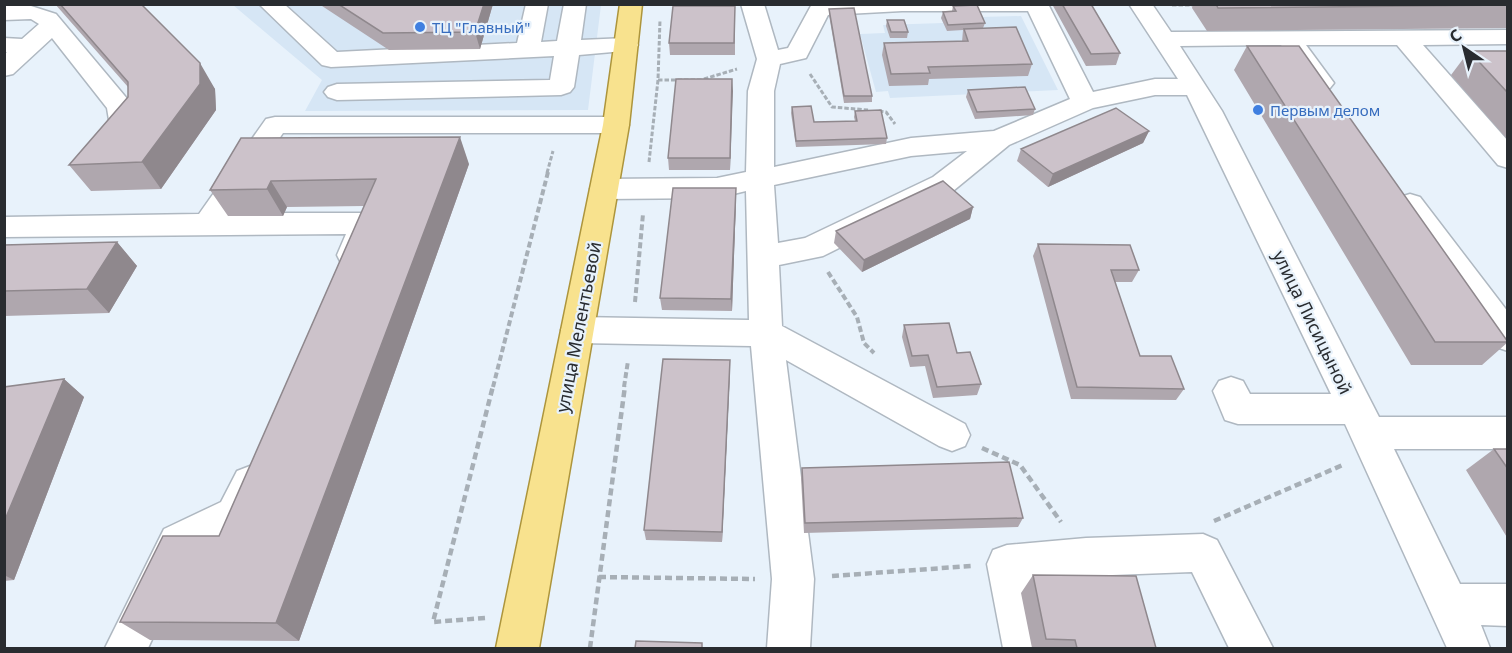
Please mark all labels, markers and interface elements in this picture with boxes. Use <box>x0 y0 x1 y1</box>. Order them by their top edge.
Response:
place label: ТЦ "Главный" <box>432 17 530 37</box>
north arrow <box>1434 18 1494 78</box>
marker: ТЦ "Главный" <box>413 20 427 34</box>
text: С <box>1445 24 1466 48</box>
place label: Первым делом <box>1270 100 1380 120</box>
marker: Первым делом <box>1251 103 1265 117</box>
street label: улица Мелентьевой <box>550 240 606 414</box>
street label: улица Лисицыной <box>1268 246 1358 398</box>

